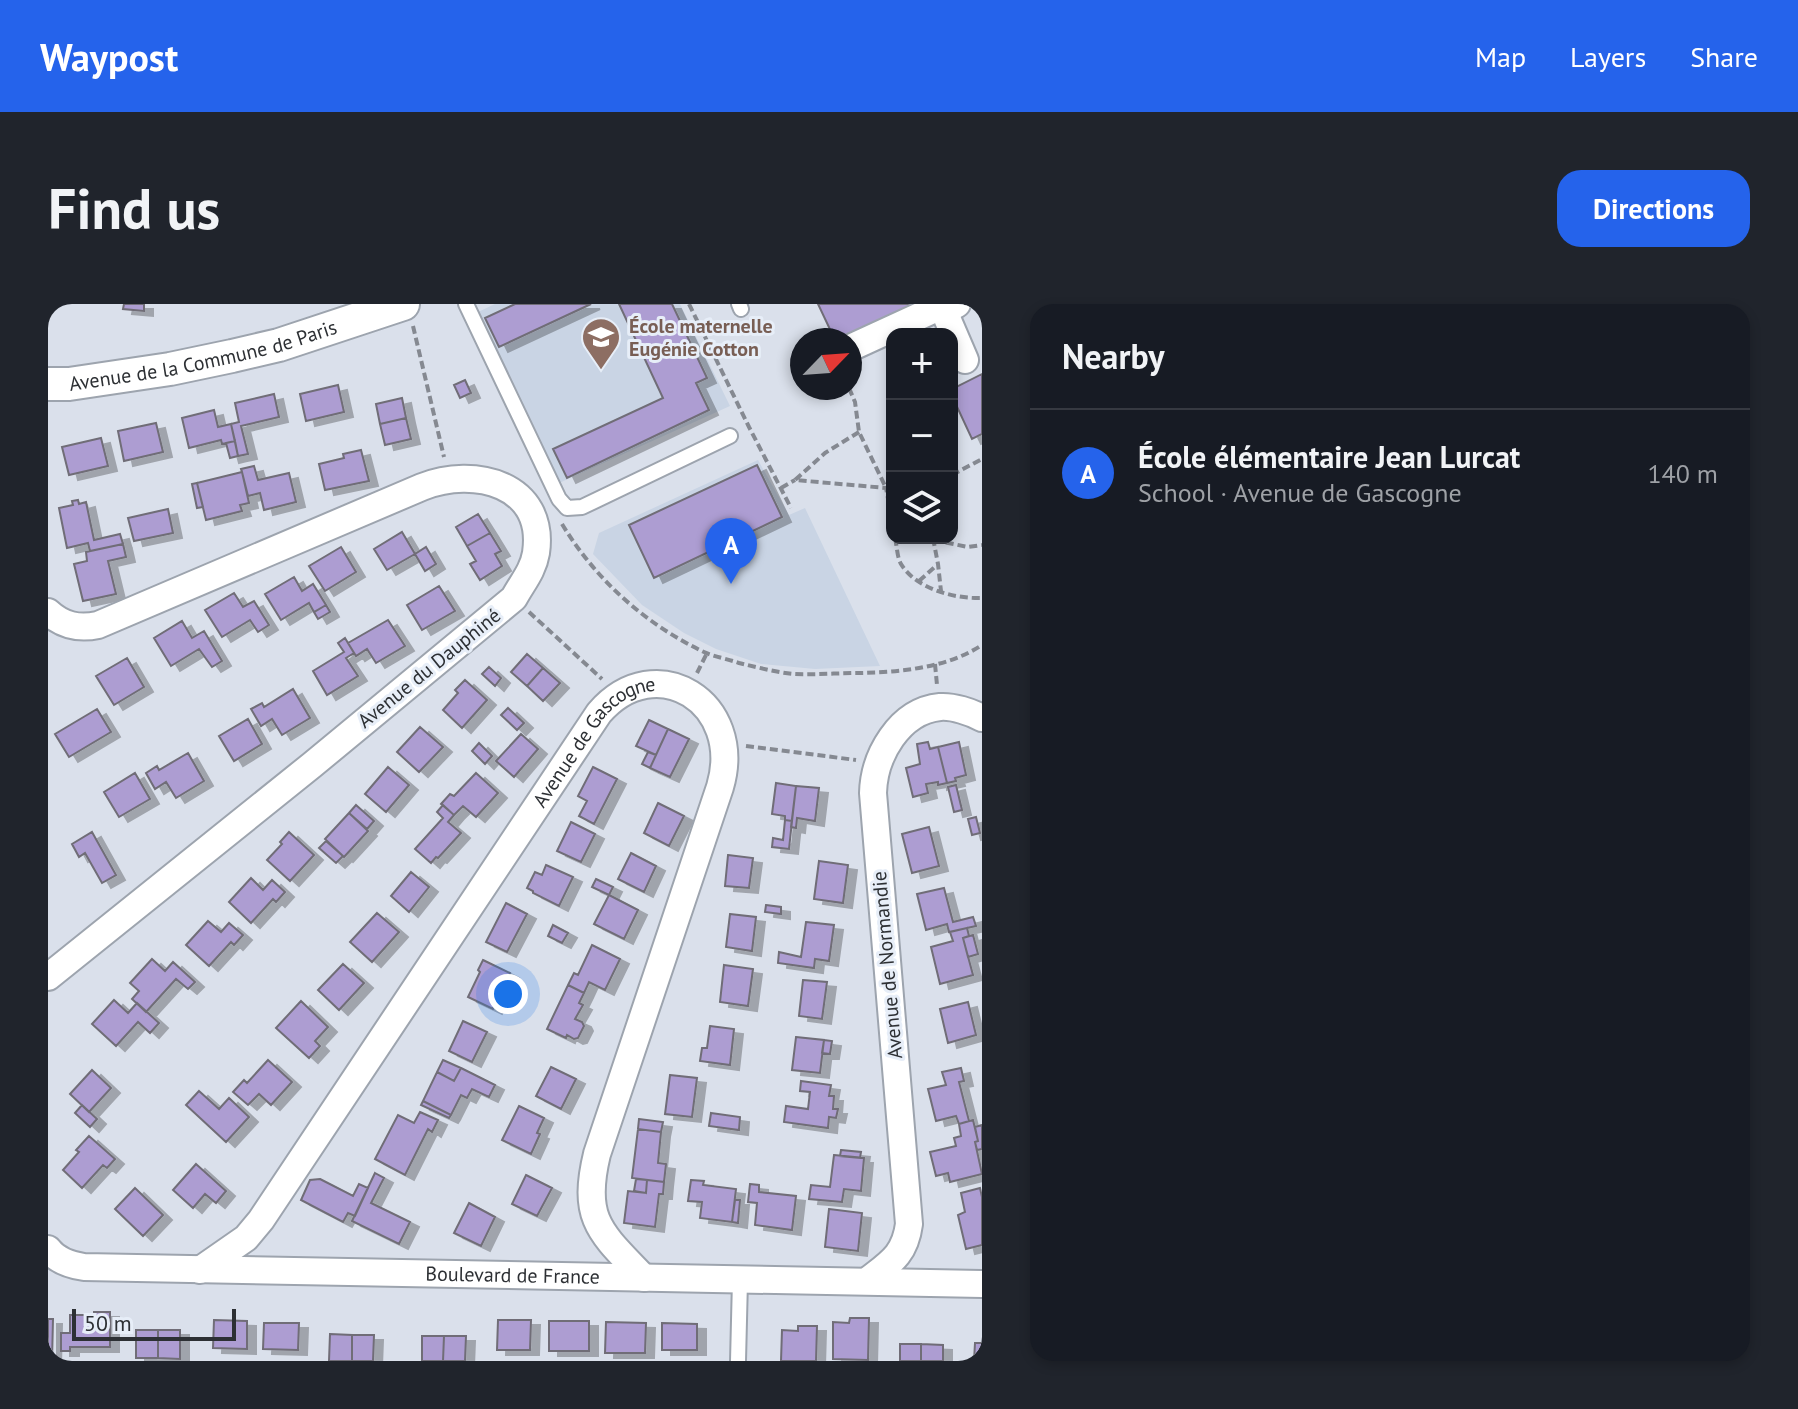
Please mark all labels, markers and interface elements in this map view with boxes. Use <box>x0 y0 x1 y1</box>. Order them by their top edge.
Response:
text: Waypost <box>40 32 178 81</box>
text: Map <box>1475 38 1526 75</box>
text: Layers <box>1570 38 1646 75</box>
text: Share <box>1690 38 1758 75</box>
button: Directions <box>1557 170 1750 247</box>
text: Find us <box>48 172 220 244</box>
place label: École maternelle Eugénie Cotton <box>629 313 773 362</box>
street label: Avenue de la Commune de Paris <box>67 314 340 397</box>
school or university icon: École maternelle Eugénie Cotton <box>580 316 622 371</box>
north arrow <box>790 328 862 400</box>
map controls <box>886 328 958 544</box>
button: + <box>886 328 958 400</box>
text: Nearby <box>1062 334 1164 378</box>
button: − <box>886 400 958 472</box>
text: École élémentaire Jean Lurcat <box>1138 437 1520 476</box>
text: A <box>1080 457 1096 490</box>
text: 140 m <box>1647 457 1718 490</box>
button: layers <box>886 472 958 544</box>
text: School · Avenue de Gascogne <box>1138 476 1462 509</box>
pin: A <box>705 518 757 584</box>
street label: Avenue du Dauphiné <box>352 602 506 734</box>
street label: Avenue de Gascogne <box>527 671 656 812</box>
street label: Avenue de Normandie <box>866 870 908 1060</box>
your location <box>488 974 528 1014</box>
street label: Boulevard de France <box>425 1260 600 1290</box>
scale bar <box>72 1305 236 1341</box>
text: 50 m <box>84 1309 132 1337</box>

